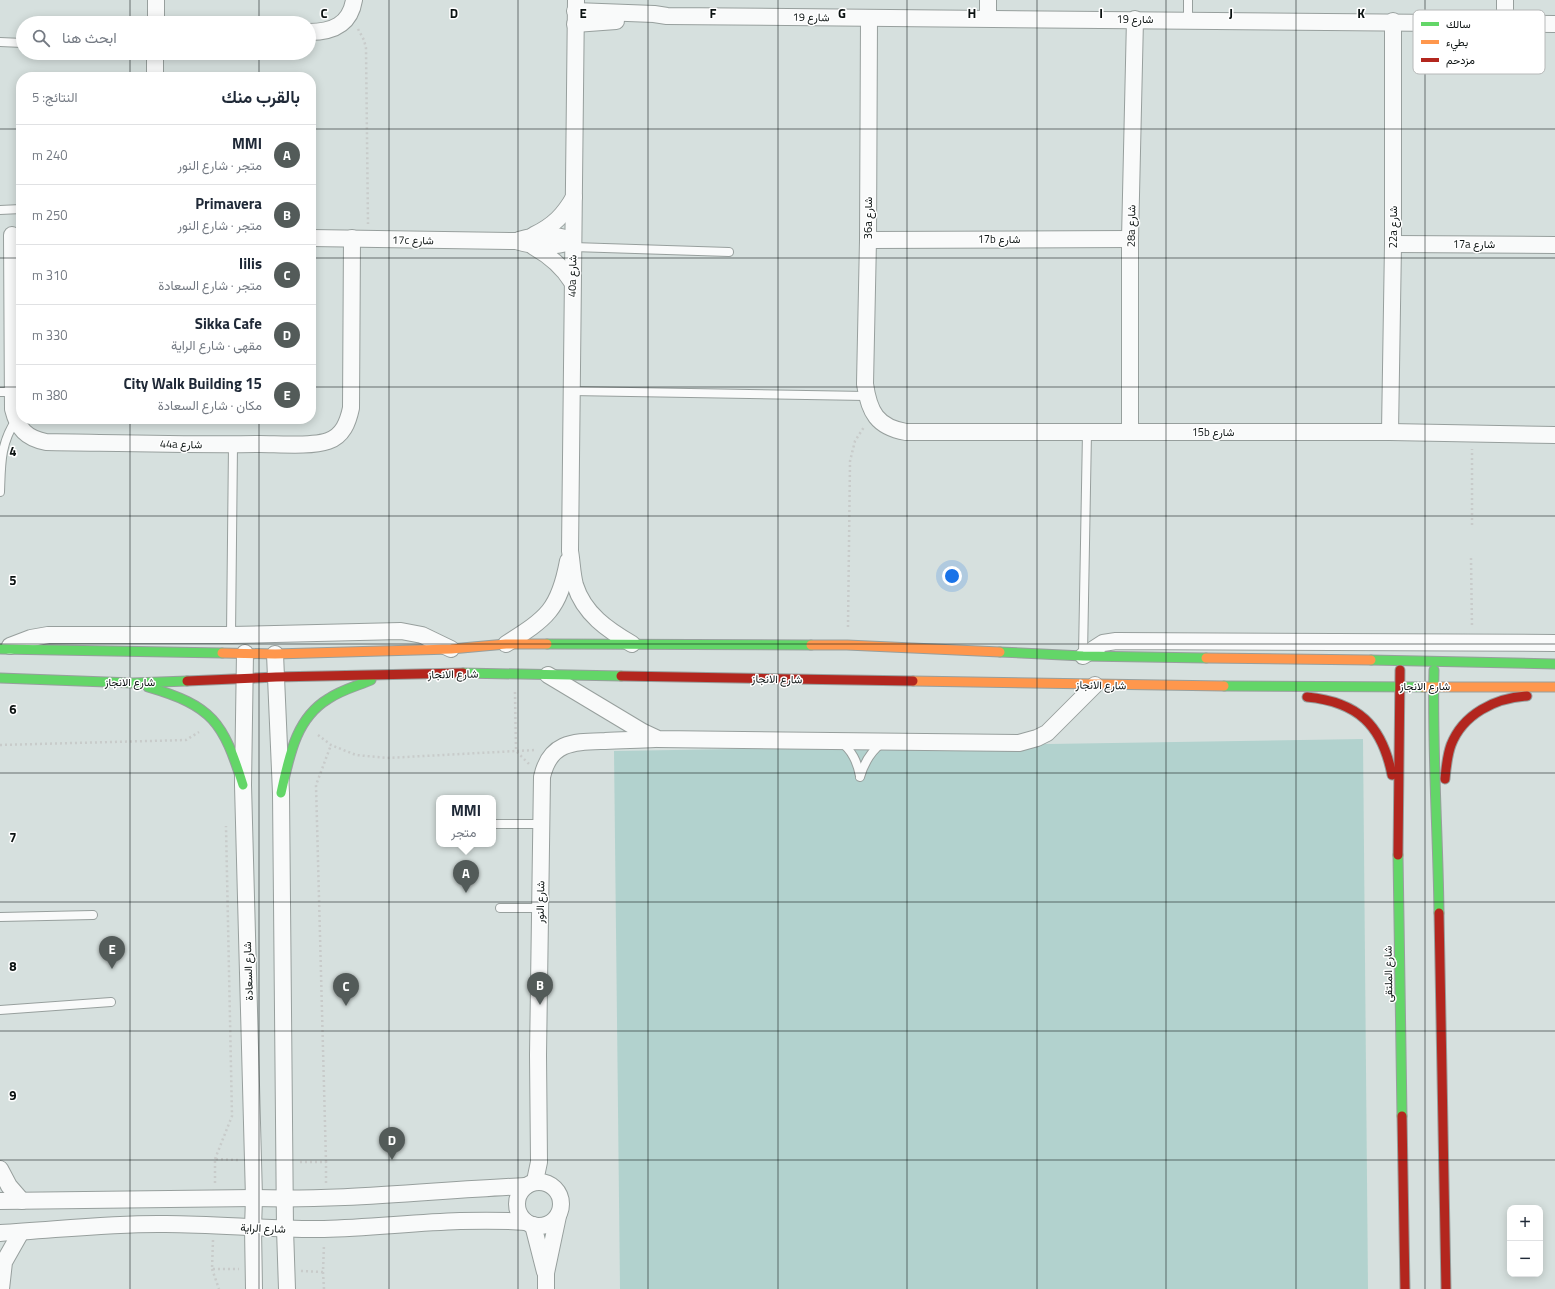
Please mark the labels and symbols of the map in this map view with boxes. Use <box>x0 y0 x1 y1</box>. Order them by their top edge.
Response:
text: C <box>320 3 328 23</box>
text: D <box>450 3 458 23</box>
text: E <box>579 3 587 23</box>
text: F <box>710 3 717 23</box>
text: G <box>838 3 846 23</box>
text: H <box>968 3 976 23</box>
text: I <box>1099 3 1103 23</box>
text: J <box>1229 3 1233 23</box>
text: K <box>1357 3 1365 23</box>
street label: شارع 19 <box>792 9 830 25</box>
legend <box>1413 10 1545 74</box>
street label: شارع 19 <box>1117 11 1154 27</box>
text: سالك <box>1446 16 1471 32</box>
text: بطيء <box>1446 34 1468 52</box>
text: مزدحم <box>1446 52 1475 68</box>
street label: 36a شارع <box>860 196 876 239</box>
street label: 28a شارع <box>1123 204 1139 247</box>
street label: 22a شارع <box>1385 205 1401 248</box>
street label: 17b شارع <box>978 231 1021 247</box>
street label: 17c شارع <box>392 232 434 248</box>
street label: 17a شارع <box>1453 236 1496 252</box>
street label: 40a شارع <box>564 254 580 297</box>
street label: 15b شارع <box>1192 424 1235 440</box>
street label: 44a شارع <box>160 436 203 452</box>
text: 4 <box>9 441 17 461</box>
your location <box>942 566 962 586</box>
text: 5 <box>9 570 17 590</box>
street label: شارع الانجاز <box>427 666 479 682</box>
street label: شارع الانجاز <box>751 671 803 687</box>
street label: شارع الانجاز <box>104 674 156 690</box>
street label: شارع الانجاز <box>1075 677 1127 693</box>
street label: شارع الانجاز <box>1399 678 1451 694</box>
text: 6 <box>9 699 17 719</box>
text: 7 <box>9 827 17 847</box>
pin: A <box>453 860 479 893</box>
street label: شارع النور <box>532 880 548 924</box>
pin: E <box>99 936 125 969</box>
street label: شارع السعادة <box>239 941 257 1001</box>
street label: شارع الملتقى <box>1379 945 1396 1003</box>
text: 8 <box>9 956 17 976</box>
pin: B <box>527 972 553 1005</box>
pin: C <box>333 973 359 1006</box>
text: 9 <box>9 1085 17 1105</box>
pin: D <box>379 1127 405 1160</box>
street label: شارع الراية <box>240 1219 286 1237</box>

